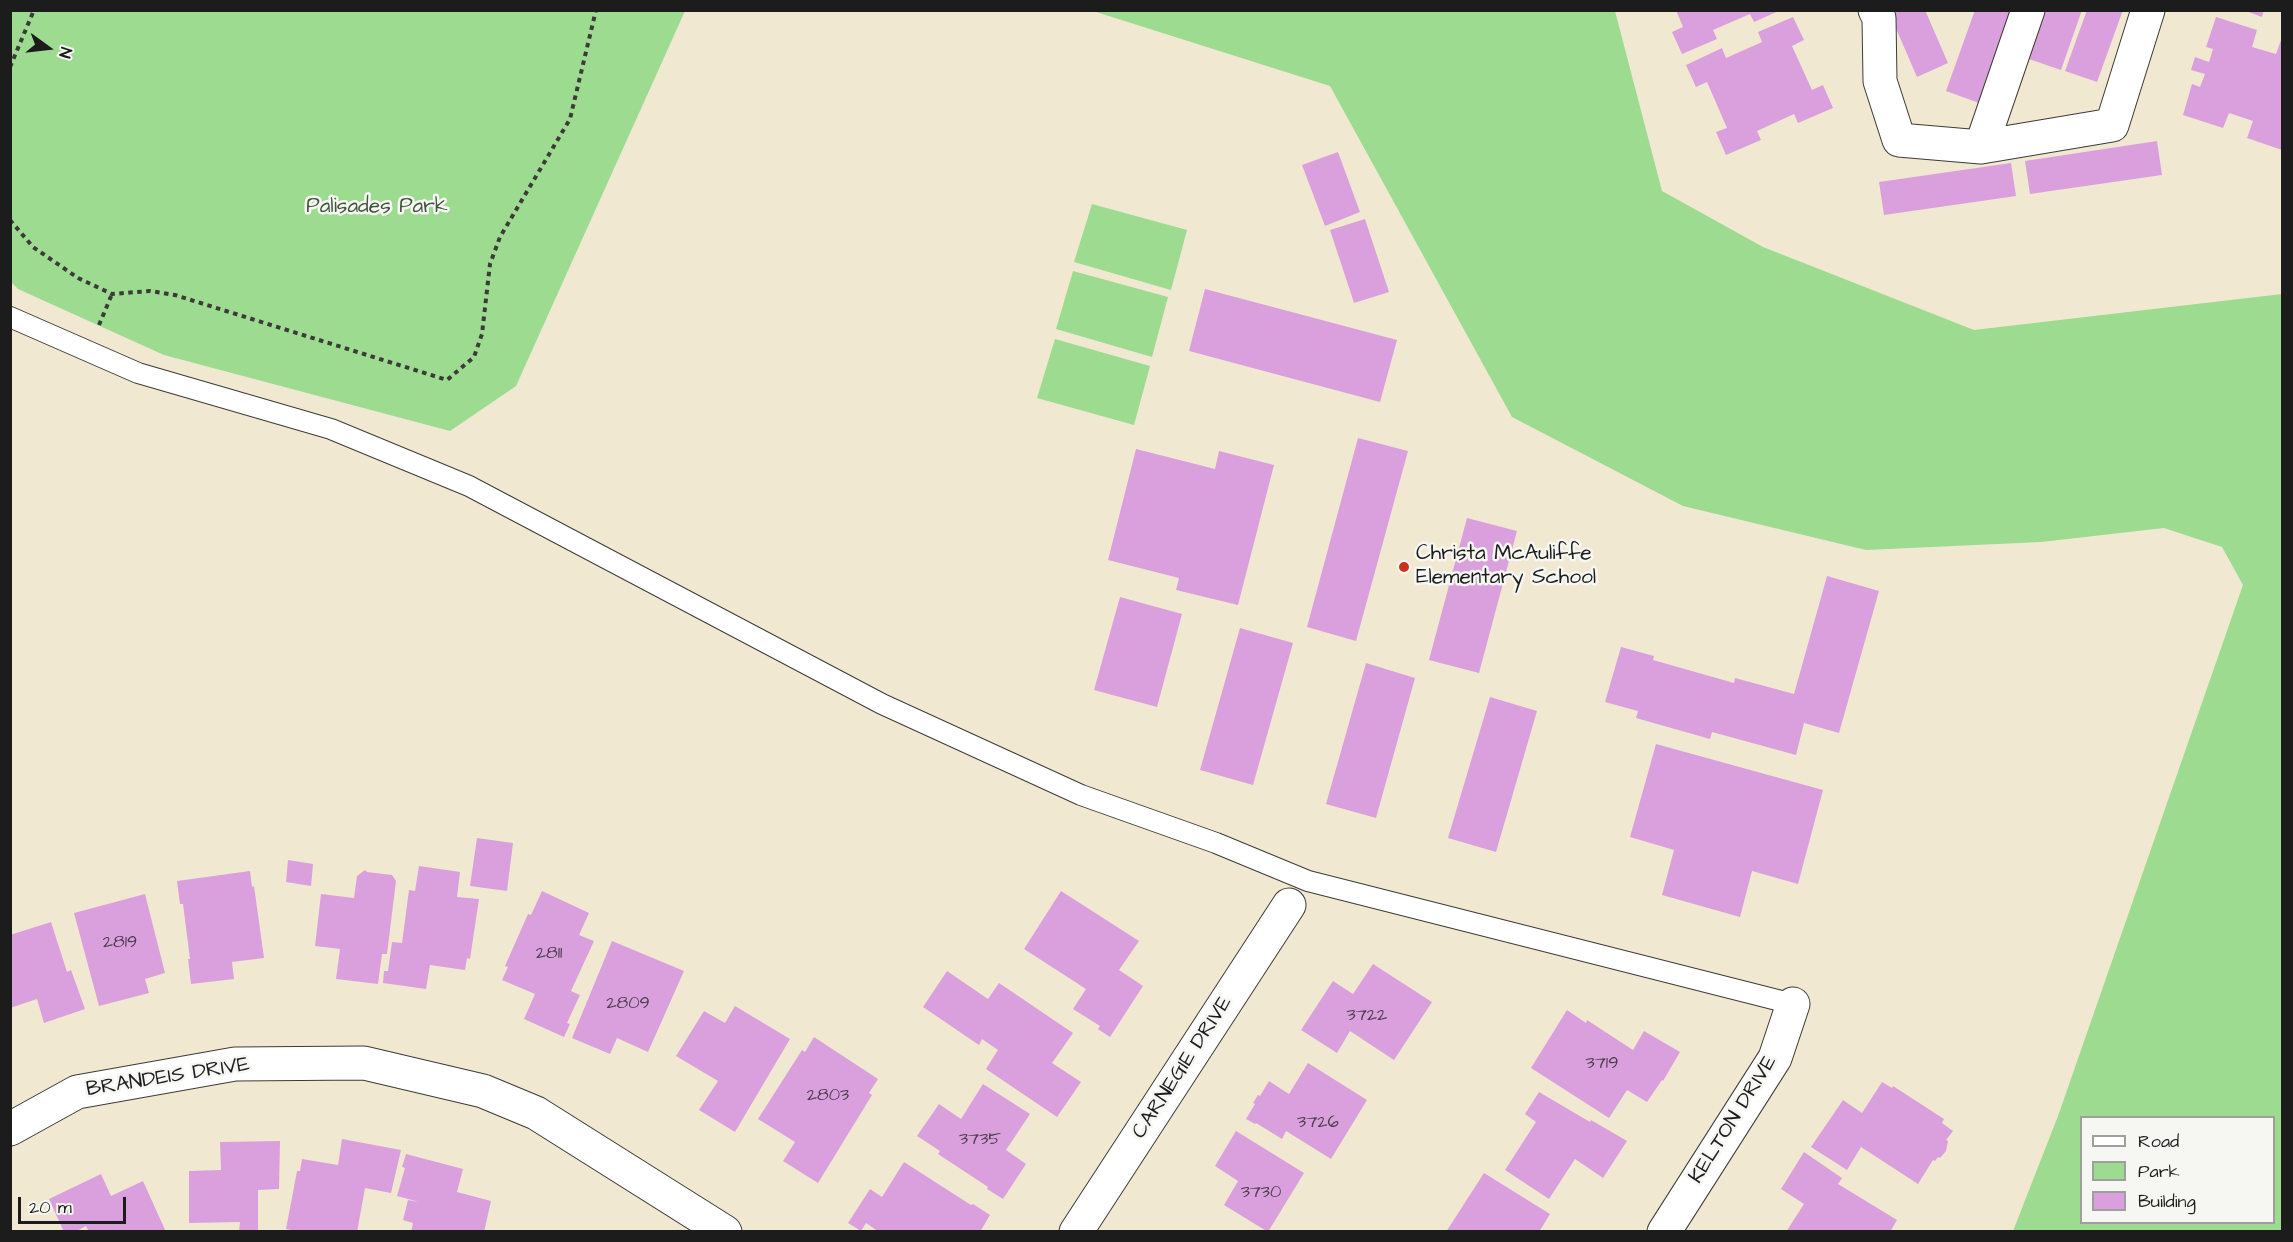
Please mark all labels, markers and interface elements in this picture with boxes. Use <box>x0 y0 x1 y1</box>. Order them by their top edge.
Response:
north arrow <box>18 18 78 78</box>
text: N <box>53 45 77 60</box>
park label: Palisades Park <box>306 195 448 221</box>
place label: Christa McAuliffe Elementary School <box>1416 542 1596 592</box>
marker: Christa McAuliffe Elementary School <box>1397 560 1411 574</box>
house number: 2819 <box>103 932 137 954</box>
house number: 2811 <box>536 943 562 965</box>
street label: CARNEGIE DRIVE <box>1128 992 1238 1144</box>
house number: 2809 <box>606 993 650 1015</box>
house number: 3722 <box>1347 1005 1387 1027</box>
street label: KELTON DRIVE <box>1685 1052 1783 1188</box>
street label: BRANDEIS DRIVE <box>85 1053 251 1103</box>
house number: 3719 <box>1586 1053 1618 1075</box>
house number: 2803 <box>807 1085 849 1107</box>
house number: 3726 <box>1297 1112 1339 1134</box>
legend <box>2080 1116 2275 1224</box>
house number: 3735 <box>959 1129 1001 1151</box>
text: Road <box>2138 1129 2179 1154</box>
text: Park <box>2138 1159 2180 1184</box>
house number: 3730 <box>1241 1182 1281 1204</box>
scale bar <box>21 1185 129 1223</box>
text: Building <box>2138 1189 2196 1214</box>
text: 20 m <box>29 1195 72 1220</box>

